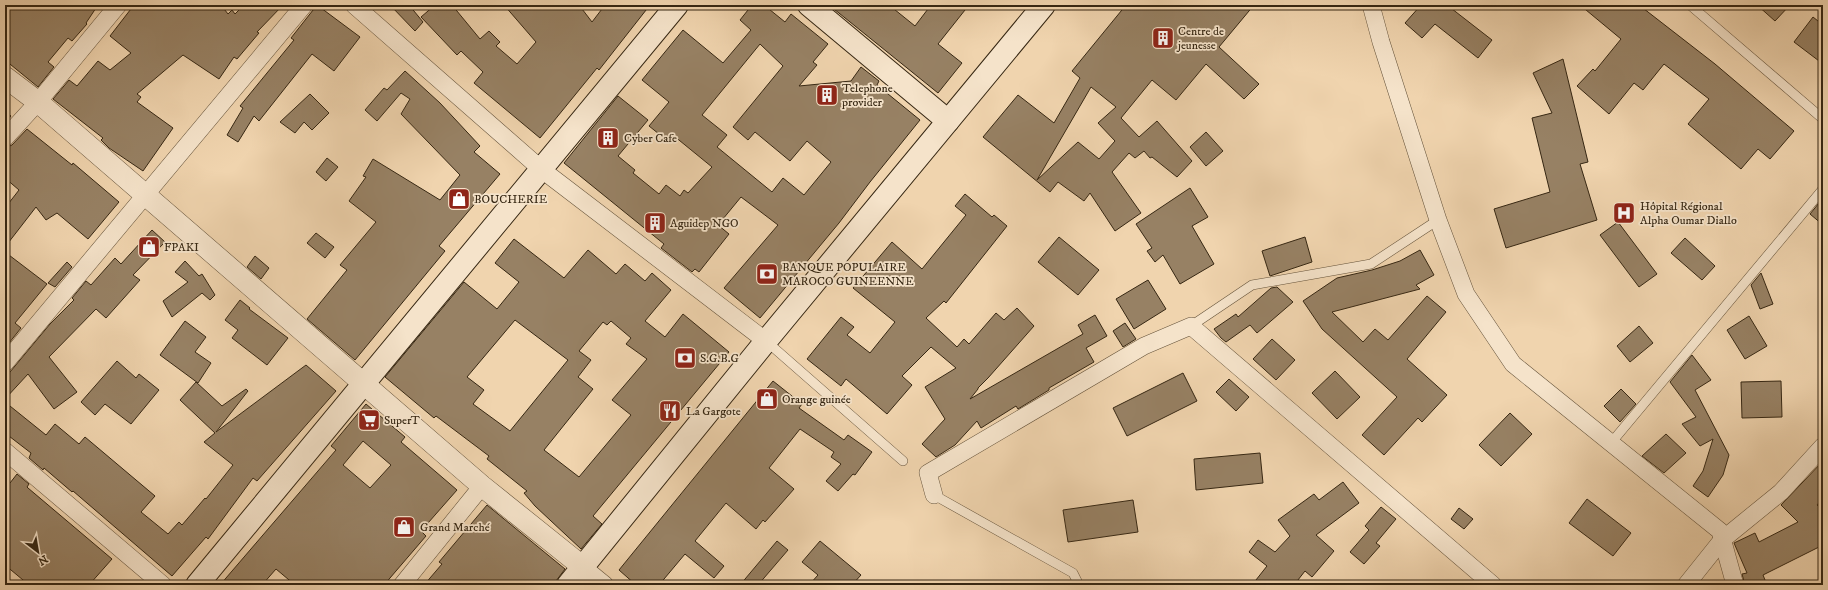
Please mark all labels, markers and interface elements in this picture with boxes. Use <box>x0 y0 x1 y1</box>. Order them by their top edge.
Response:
place label: Centre de jeunesse <box>1176 24 1224 53</box>
building icon: Centre de jeunesse <box>1150 25 1176 51</box>
place label: Telephone provider <box>841 81 893 110</box>
building icon: Telephone provider <box>814 82 840 108</box>
building icon: Cyber Cafe <box>595 125 621 151</box>
place label: Cyber Cafe <box>624 131 677 146</box>
shop icon: BOUCHERIE <box>446 186 472 212</box>
place label: BOUCHERIE <box>474 192 548 207</box>
place label: Hôpital Régional Alpha Oumar Diallo <box>1640 199 1737 228</box>
hospital icon: Hôpital Régional Alpha Oumar Diallo <box>1611 200 1637 226</box>
building icon: Aguidep NGO <box>642 210 668 236</box>
place label: Aguidep NGO <box>670 216 739 231</box>
shop icon: FPAKI <box>136 234 162 260</box>
place label: FPAKI <box>164 240 199 255</box>
place label: BANQUE POPULAIRE MAROCO GUINEENNE <box>782 260 914 289</box>
bank icon: BANQUE POPULAIRE MAROCO GUINEENNE <box>754 261 780 287</box>
bank icon: S.G.B.G <box>672 345 698 371</box>
place label: S.G.B.G <box>700 351 739 366</box>
shop icon: Orange guinée <box>754 386 780 412</box>
place label: Orange guinée <box>782 392 851 407</box>
restaurant icon: La Gargote <box>657 398 683 424</box>
place label: La Gargote <box>686 404 741 419</box>
supermarket icon: SuperT <box>356 407 382 433</box>
place label: SuperT <box>384 413 420 428</box>
shop icon: Grand Marché <box>391 514 417 540</box>
place label: Grand Marché <box>420 520 490 535</box>
north arrow <box>18 532 58 572</box>
text: N <box>35 551 50 568</box>

